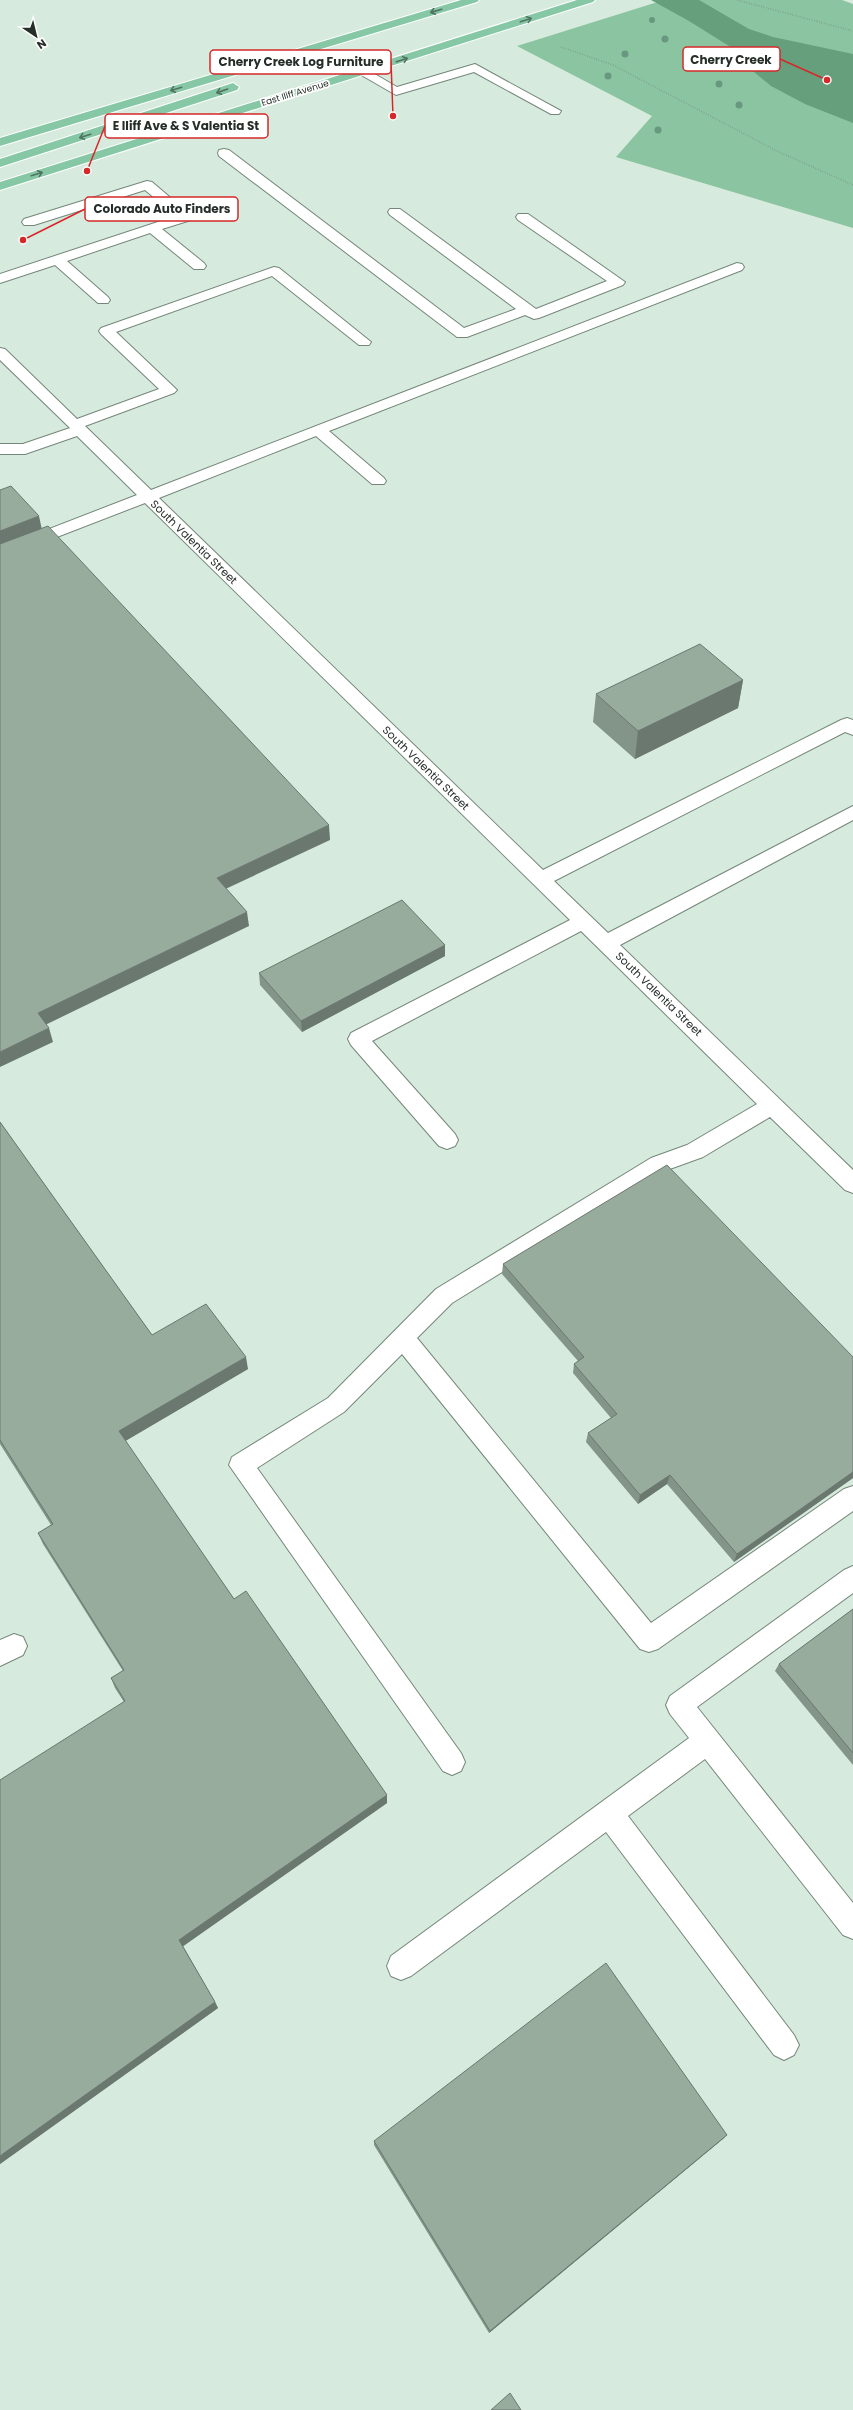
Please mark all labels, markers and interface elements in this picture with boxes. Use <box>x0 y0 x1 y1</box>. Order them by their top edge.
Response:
one-way arrow <box>430 8 443 15</box>
north arrow <box>16 16 56 56</box>
one-way arrow <box>519 16 532 23</box>
text: N <box>34 35 50 53</box>
callout: Cherry Creek <box>683 47 780 71</box>
callout: Cherry Creek Log Furniture <box>210 50 391 74</box>
text: Cherry Creek <box>690 51 772 68</box>
text: Cherry Creek Log Furniture <box>218 53 384 70</box>
one-way arrow <box>395 56 408 63</box>
street label: East Iliff Avenue <box>260 77 331 109</box>
one-way arrow <box>170 86 183 93</box>
one-way arrow <box>216 87 228 95</box>
callout: E Iliff Ave & S Valentia St <box>105 114 268 138</box>
text: E Iliff Ave & S Valentia St <box>113 117 259 134</box>
one-way arrow <box>79 133 92 140</box>
one-way arrow <box>31 170 44 177</box>
callout: Colorado Auto Finders <box>85 197 238 221</box>
text: Colorado Auto Finders <box>93 200 231 217</box>
street label: South Valentia Street <box>147 496 241 588</box>
street label: South Valentia Street <box>379 722 473 814</box>
street label: South Valentia Street <box>612 948 706 1040</box>

